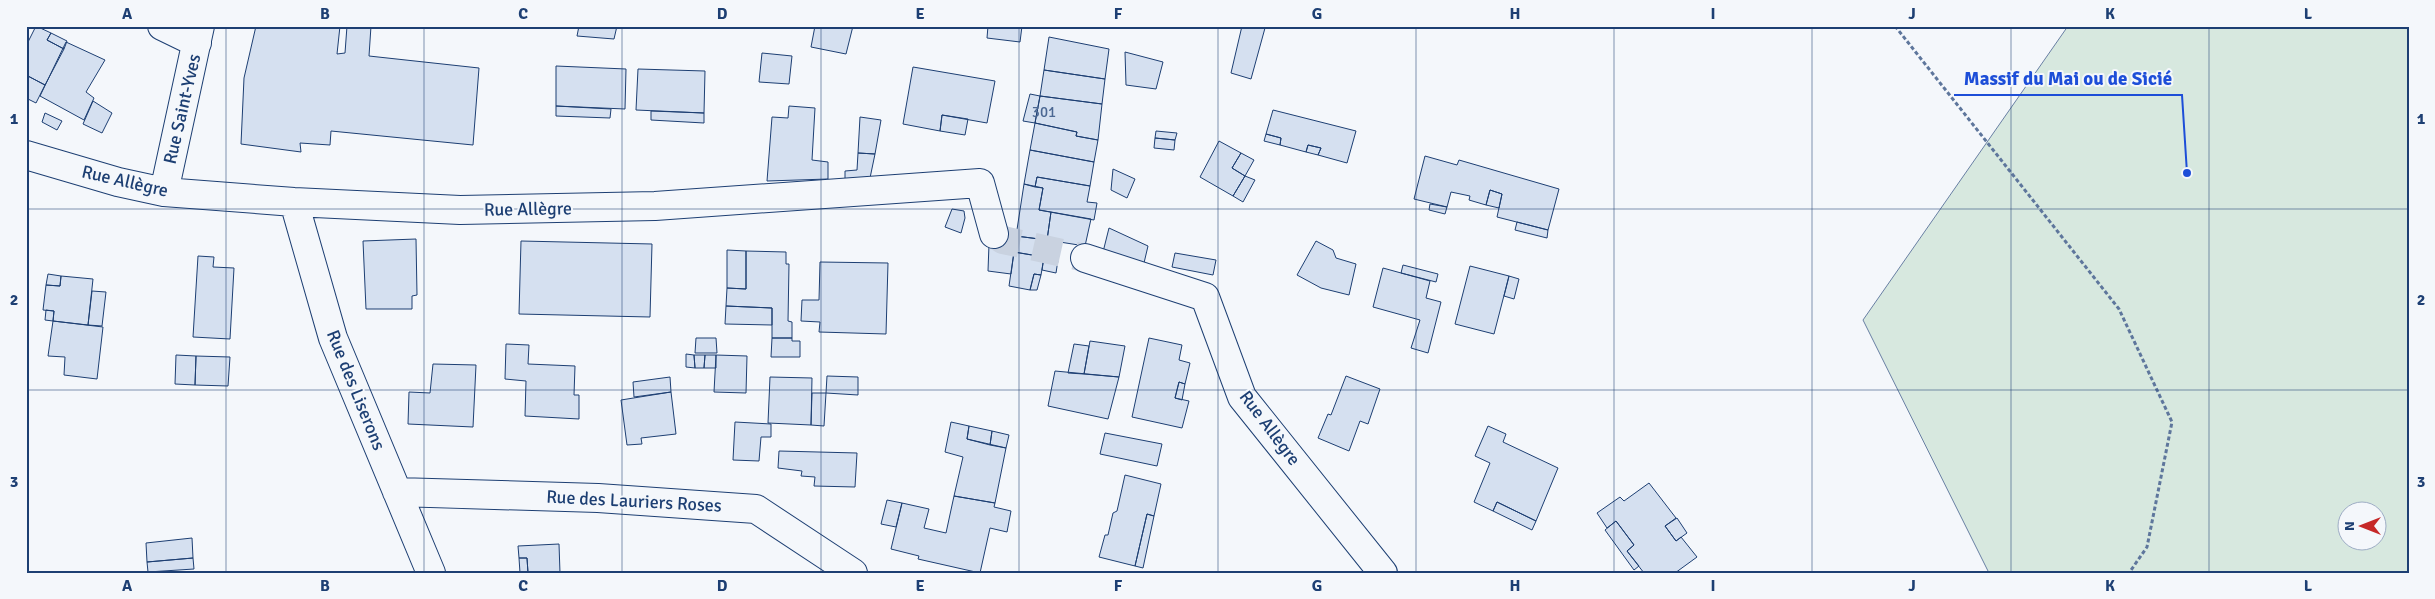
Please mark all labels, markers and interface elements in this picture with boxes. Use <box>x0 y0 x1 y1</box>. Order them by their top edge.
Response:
text: A <box>122 4 133 24</box>
text: B <box>320 4 330 24</box>
text: C <box>518 4 528 24</box>
text: D <box>717 4 728 24</box>
text: E <box>915 4 925 24</box>
text: F <box>1114 4 1123 24</box>
text: G <box>1312 4 1322 24</box>
text: H <box>1510 4 1520 24</box>
text: I <box>1710 4 1716 24</box>
text: J <box>1908 4 1916 24</box>
text: K <box>2105 4 2115 24</box>
text: L <box>2304 4 2313 24</box>
street label: Rue Saint-Yves <box>159 52 205 166</box>
callout: Massif du Mai ou de Sicié <box>1954 61 2182 95</box>
text: Massif du Mai ou de Sicié <box>1964 67 2172 91</box>
house number: 301 <box>1032 103 1056 121</box>
text: 1 <box>10 109 19 129</box>
text: 1 <box>2417 109 2426 129</box>
street label: Rue Allègre <box>80 160 170 202</box>
street label: Rue Allègre <box>484 197 572 221</box>
text: 2 <box>10 290 18 310</box>
text: 2 <box>2417 290 2425 310</box>
street label: Rue des Liserons <box>322 327 390 453</box>
street label: Rue Allègre <box>1235 386 1305 470</box>
text: 3 <box>10 472 18 492</box>
text: 3 <box>2417 472 2425 492</box>
street label: Rue des Lauriers Roses <box>546 485 722 517</box>
north arrow <box>2338 502 2388 552</box>
text: N <box>2341 521 2358 531</box>
text: A <box>122 576 133 596</box>
text: B <box>320 576 330 596</box>
text: C <box>518 576 528 596</box>
text: D <box>717 576 728 596</box>
text: E <box>915 576 925 596</box>
text: F <box>1114 576 1123 596</box>
text: G <box>1312 576 1322 596</box>
text: H <box>1510 576 1520 596</box>
text: I <box>1710 576 1716 596</box>
text: J <box>1908 576 1916 596</box>
text: K <box>2105 576 2115 596</box>
text: L <box>2304 576 2313 596</box>

